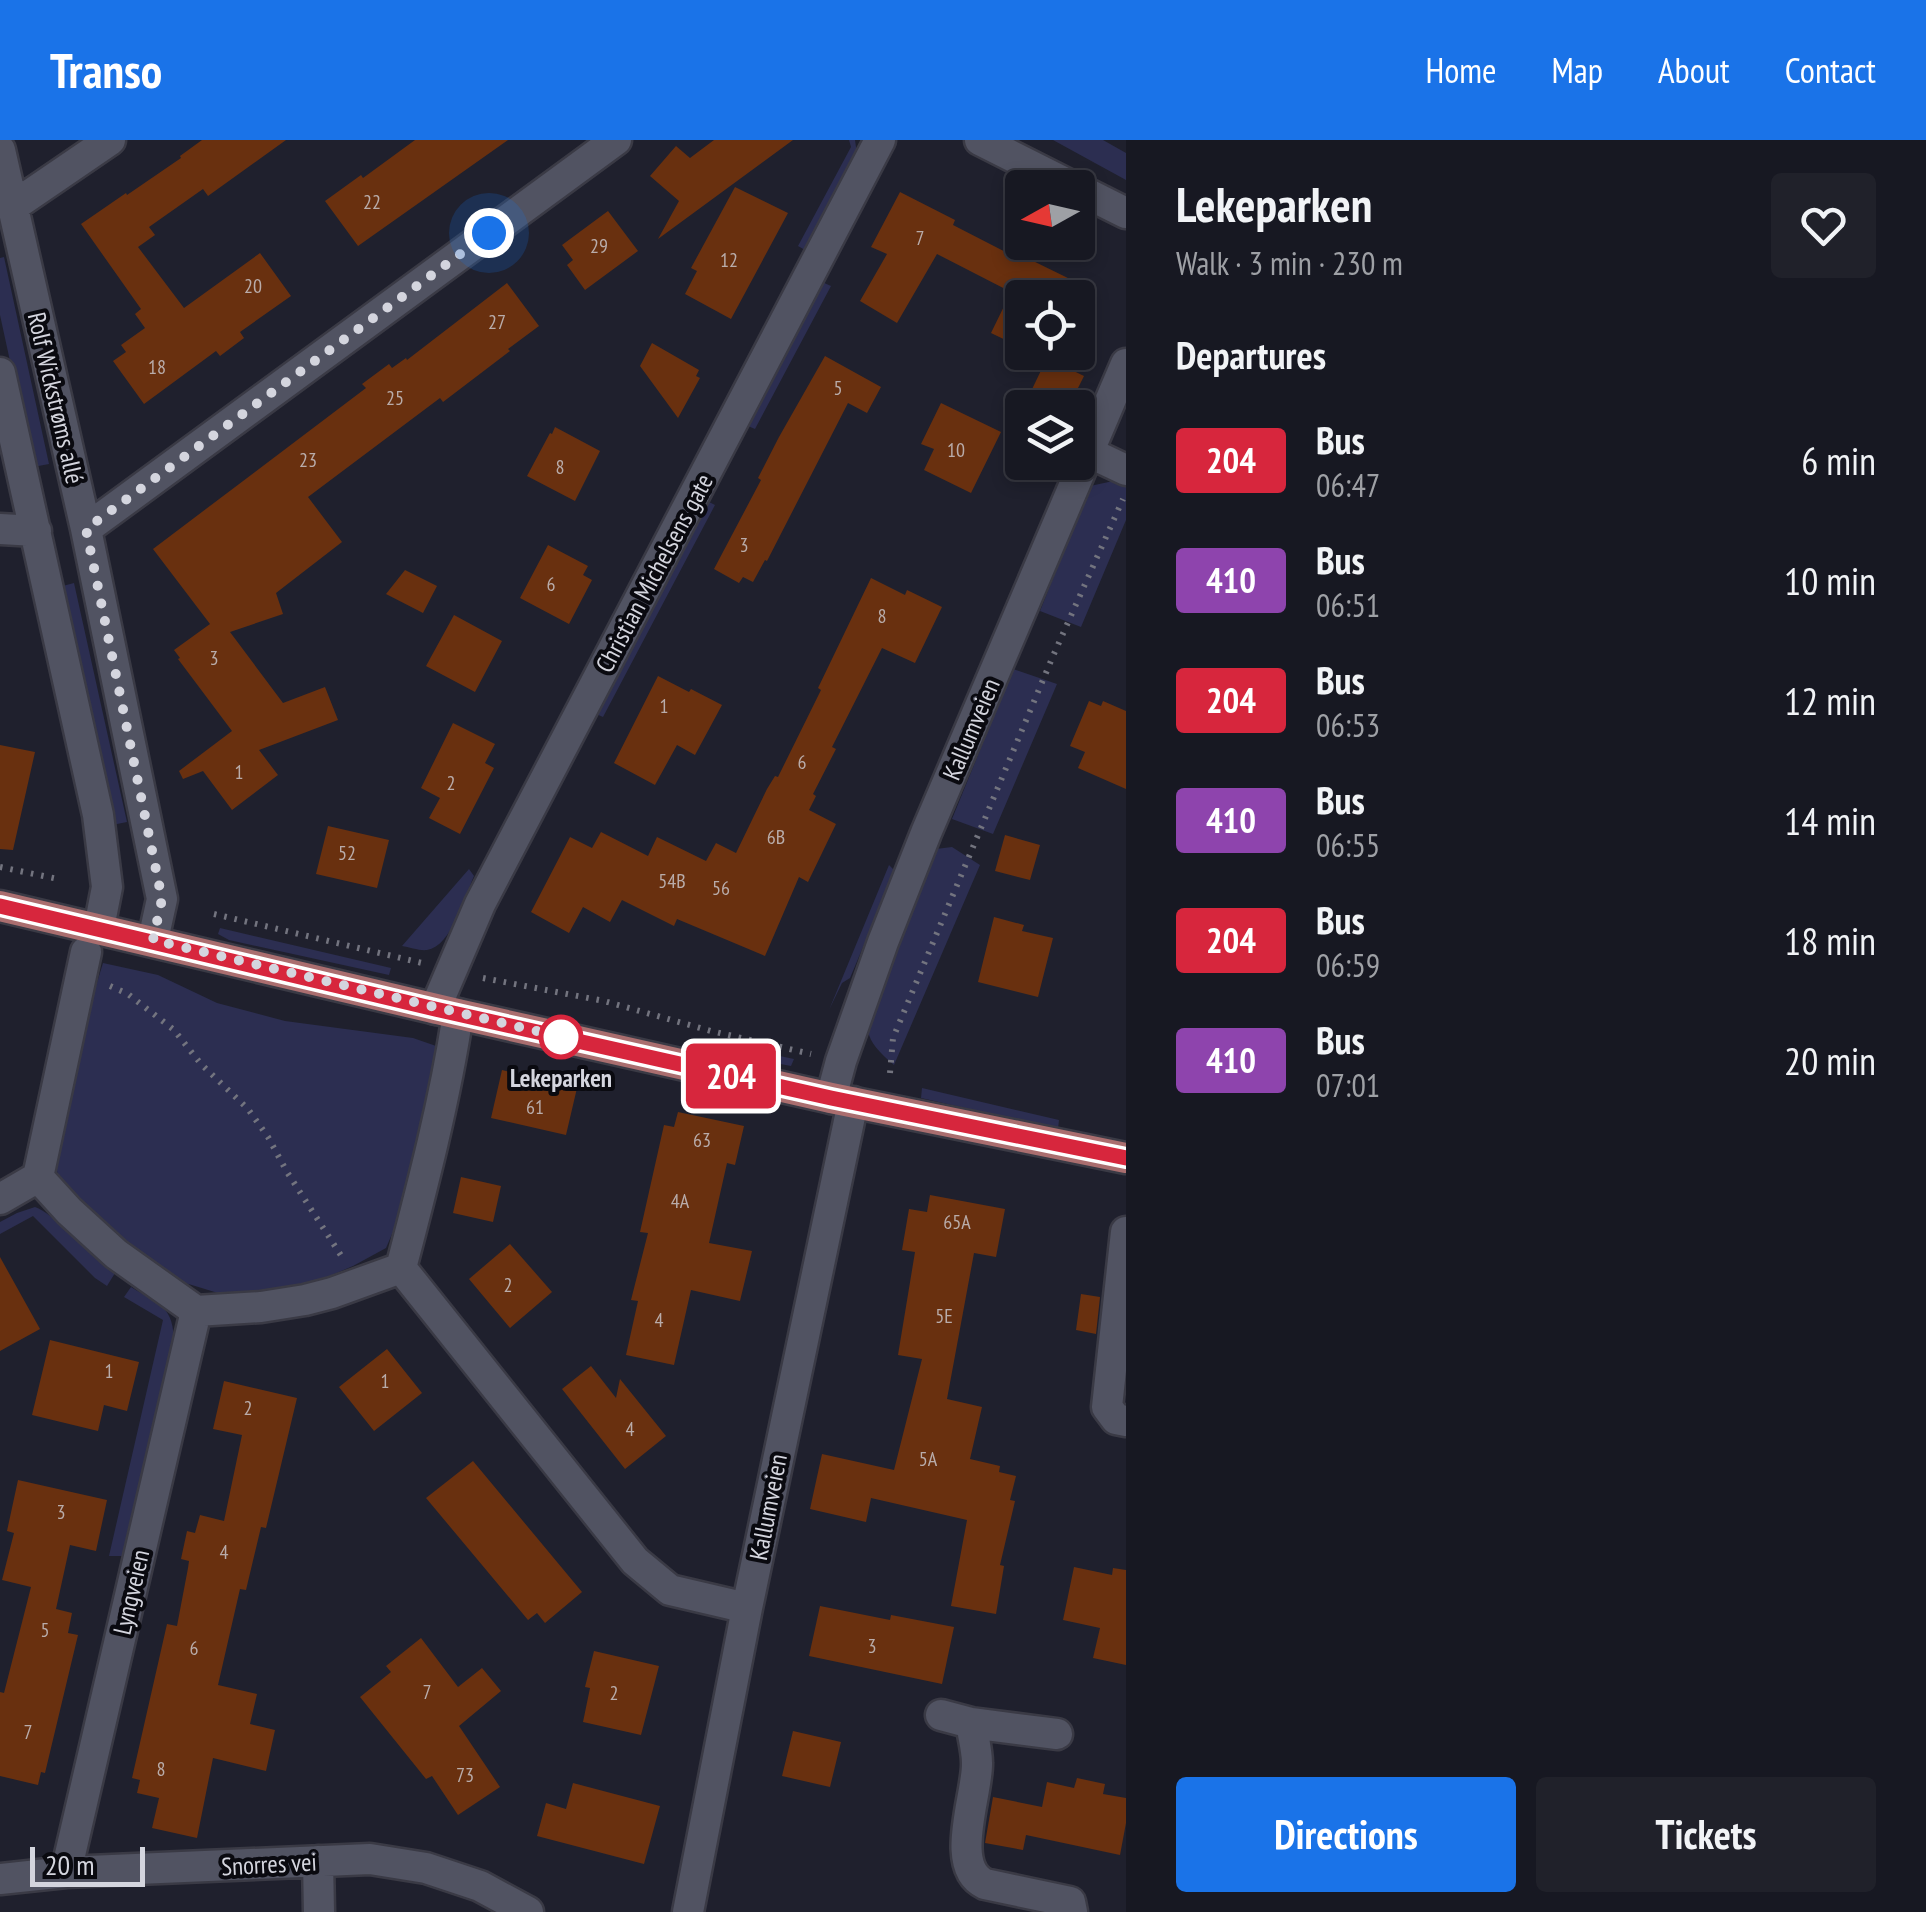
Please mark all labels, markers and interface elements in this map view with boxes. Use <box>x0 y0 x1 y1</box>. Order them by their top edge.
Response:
text: Transo <box>50 39 162 101</box>
text: Home <box>1425 47 1497 93</box>
text: Map <box>1552 47 1603 93</box>
text: About <box>1658 47 1730 93</box>
text: Contact <box>1785 47 1876 93</box>
north arrow <box>1005 170 1095 260</box>
map controls <box>1005 170 1095 480</box>
text: Lekeparken <box>1176 173 1372 235</box>
button: heart <box>1771 173 1876 278</box>
house number: 22 <box>363 189 381 215</box>
your location <box>464 208 514 258</box>
house number: 7 <box>916 225 925 251</box>
house number: 29 <box>590 233 608 259</box>
text: Walk · 3 min · 230 m <box>1176 242 1403 284</box>
house number: 12 <box>720 247 738 273</box>
house number: 20 <box>244 273 262 299</box>
button: locate <box>1005 280 1095 370</box>
street label: Rolf Wickstrøms allé <box>21 309 91 487</box>
house number: 27 <box>488 309 506 335</box>
text: Departures <box>1176 330 1326 379</box>
house number: 18 <box>148 354 166 380</box>
house number: 5 <box>834 375 843 401</box>
house number: 25 <box>386 385 404 411</box>
button: layers <box>1005 390 1095 480</box>
text: Bus <box>1316 415 1365 464</box>
text: 6 min <box>1801 436 1876 485</box>
house number: 10 <box>947 437 965 463</box>
text: 204 <box>1206 437 1256 483</box>
house number: 23 <box>299 447 317 473</box>
house number: 8 <box>556 454 565 480</box>
text: 06:47 <box>1316 464 1380 506</box>
street label: Christian Michelsens gate <box>588 468 720 678</box>
house number: 3 <box>740 532 749 558</box>
text: Bus <box>1316 535 1365 584</box>
text: 10 min <box>1784 556 1876 605</box>
text: 410 <box>1206 557 1256 603</box>
house number: 6 <box>547 571 556 597</box>
text: 06:51 <box>1316 584 1380 626</box>
house number: 8 <box>878 603 887 629</box>
house number: 3 <box>210 645 219 671</box>
text: Bus <box>1316 655 1365 704</box>
street label: Kallumveien <box>935 673 1007 785</box>
text: 12 min <box>1784 676 1876 725</box>
text: 204 <box>1206 677 1256 723</box>
house number: 1 <box>660 693 669 719</box>
text: 06:53 <box>1316 704 1380 746</box>
house number: 6 <box>798 749 807 775</box>
house number: 1 <box>235 759 244 785</box>
house number: 2 <box>447 770 456 796</box>
text: Bus <box>1316 775 1365 824</box>
text: 14 min <box>1784 796 1876 845</box>
text: 410 <box>1206 797 1256 843</box>
house number: 6B <box>767 824 785 850</box>
text: 06:55 <box>1316 824 1380 866</box>
house number: 52 <box>338 840 356 866</box>
house number: 54B <box>658 868 686 894</box>
house number: 56 <box>712 875 730 901</box>
text: Bus <box>1316 895 1365 944</box>
text: 18 min <box>1784 916 1876 965</box>
text: 204 <box>1206 917 1256 963</box>
text: 06:59 <box>1316 944 1380 986</box>
text: Bus <box>1316 1015 1365 1064</box>
marker: Lekeparken <box>540 1016 582 1058</box>
text: 20 min <box>1784 1036 1876 1085</box>
text: 410 <box>1206 1037 1256 1083</box>
line badge: 204 <box>674 1044 788 1108</box>
text: 204 <box>706 1053 756 1099</box>
place label: Lekeparken <box>510 1062 612 1094</box>
text: 07:01 <box>1316 1064 1380 1106</box>
house number: 61 <box>526 1094 544 1120</box>
house number: 63 <box>693 1127 711 1153</box>
house number: 4A <box>671 1188 690 1214</box>
house number: 65A <box>943 1209 971 1235</box>
house number: 2 <box>504 1272 513 1298</box>
house number: 5E <box>935 1303 953 1329</box>
house number: 4 <box>655 1307 664 1333</box>
house number: 1 <box>105 1358 114 1384</box>
house number: 1 <box>381 1368 390 1394</box>
house number: 2 <box>244 1395 253 1421</box>
house number: 4 <box>626 1416 635 1442</box>
house number: 5A <box>919 1446 938 1472</box>
street label: Kallumveien <box>742 1451 794 1563</box>
house number: 3 <box>57 1499 66 1525</box>
house number: 4 <box>220 1539 229 1565</box>
street label: Lyngveien <box>106 1546 156 1638</box>
house number: 5 <box>41 1617 50 1643</box>
house number: 3 <box>868 1633 877 1659</box>
house number: 6 <box>190 1635 199 1661</box>
house number: 7 <box>423 1679 432 1705</box>
house number: 2 <box>610 1680 619 1706</box>
house number: 7 <box>24 1719 33 1745</box>
house number: 8 <box>157 1756 166 1782</box>
house number: 73 <box>456 1762 474 1788</box>
button: Directions <box>1176 1777 1516 1892</box>
button: Tickets <box>1536 1777 1876 1892</box>
scale bar <box>30 1842 145 1886</box>
text: 20 m <box>45 1846 94 1883</box>
street label: Snorres vei <box>220 1846 318 1882</box>

